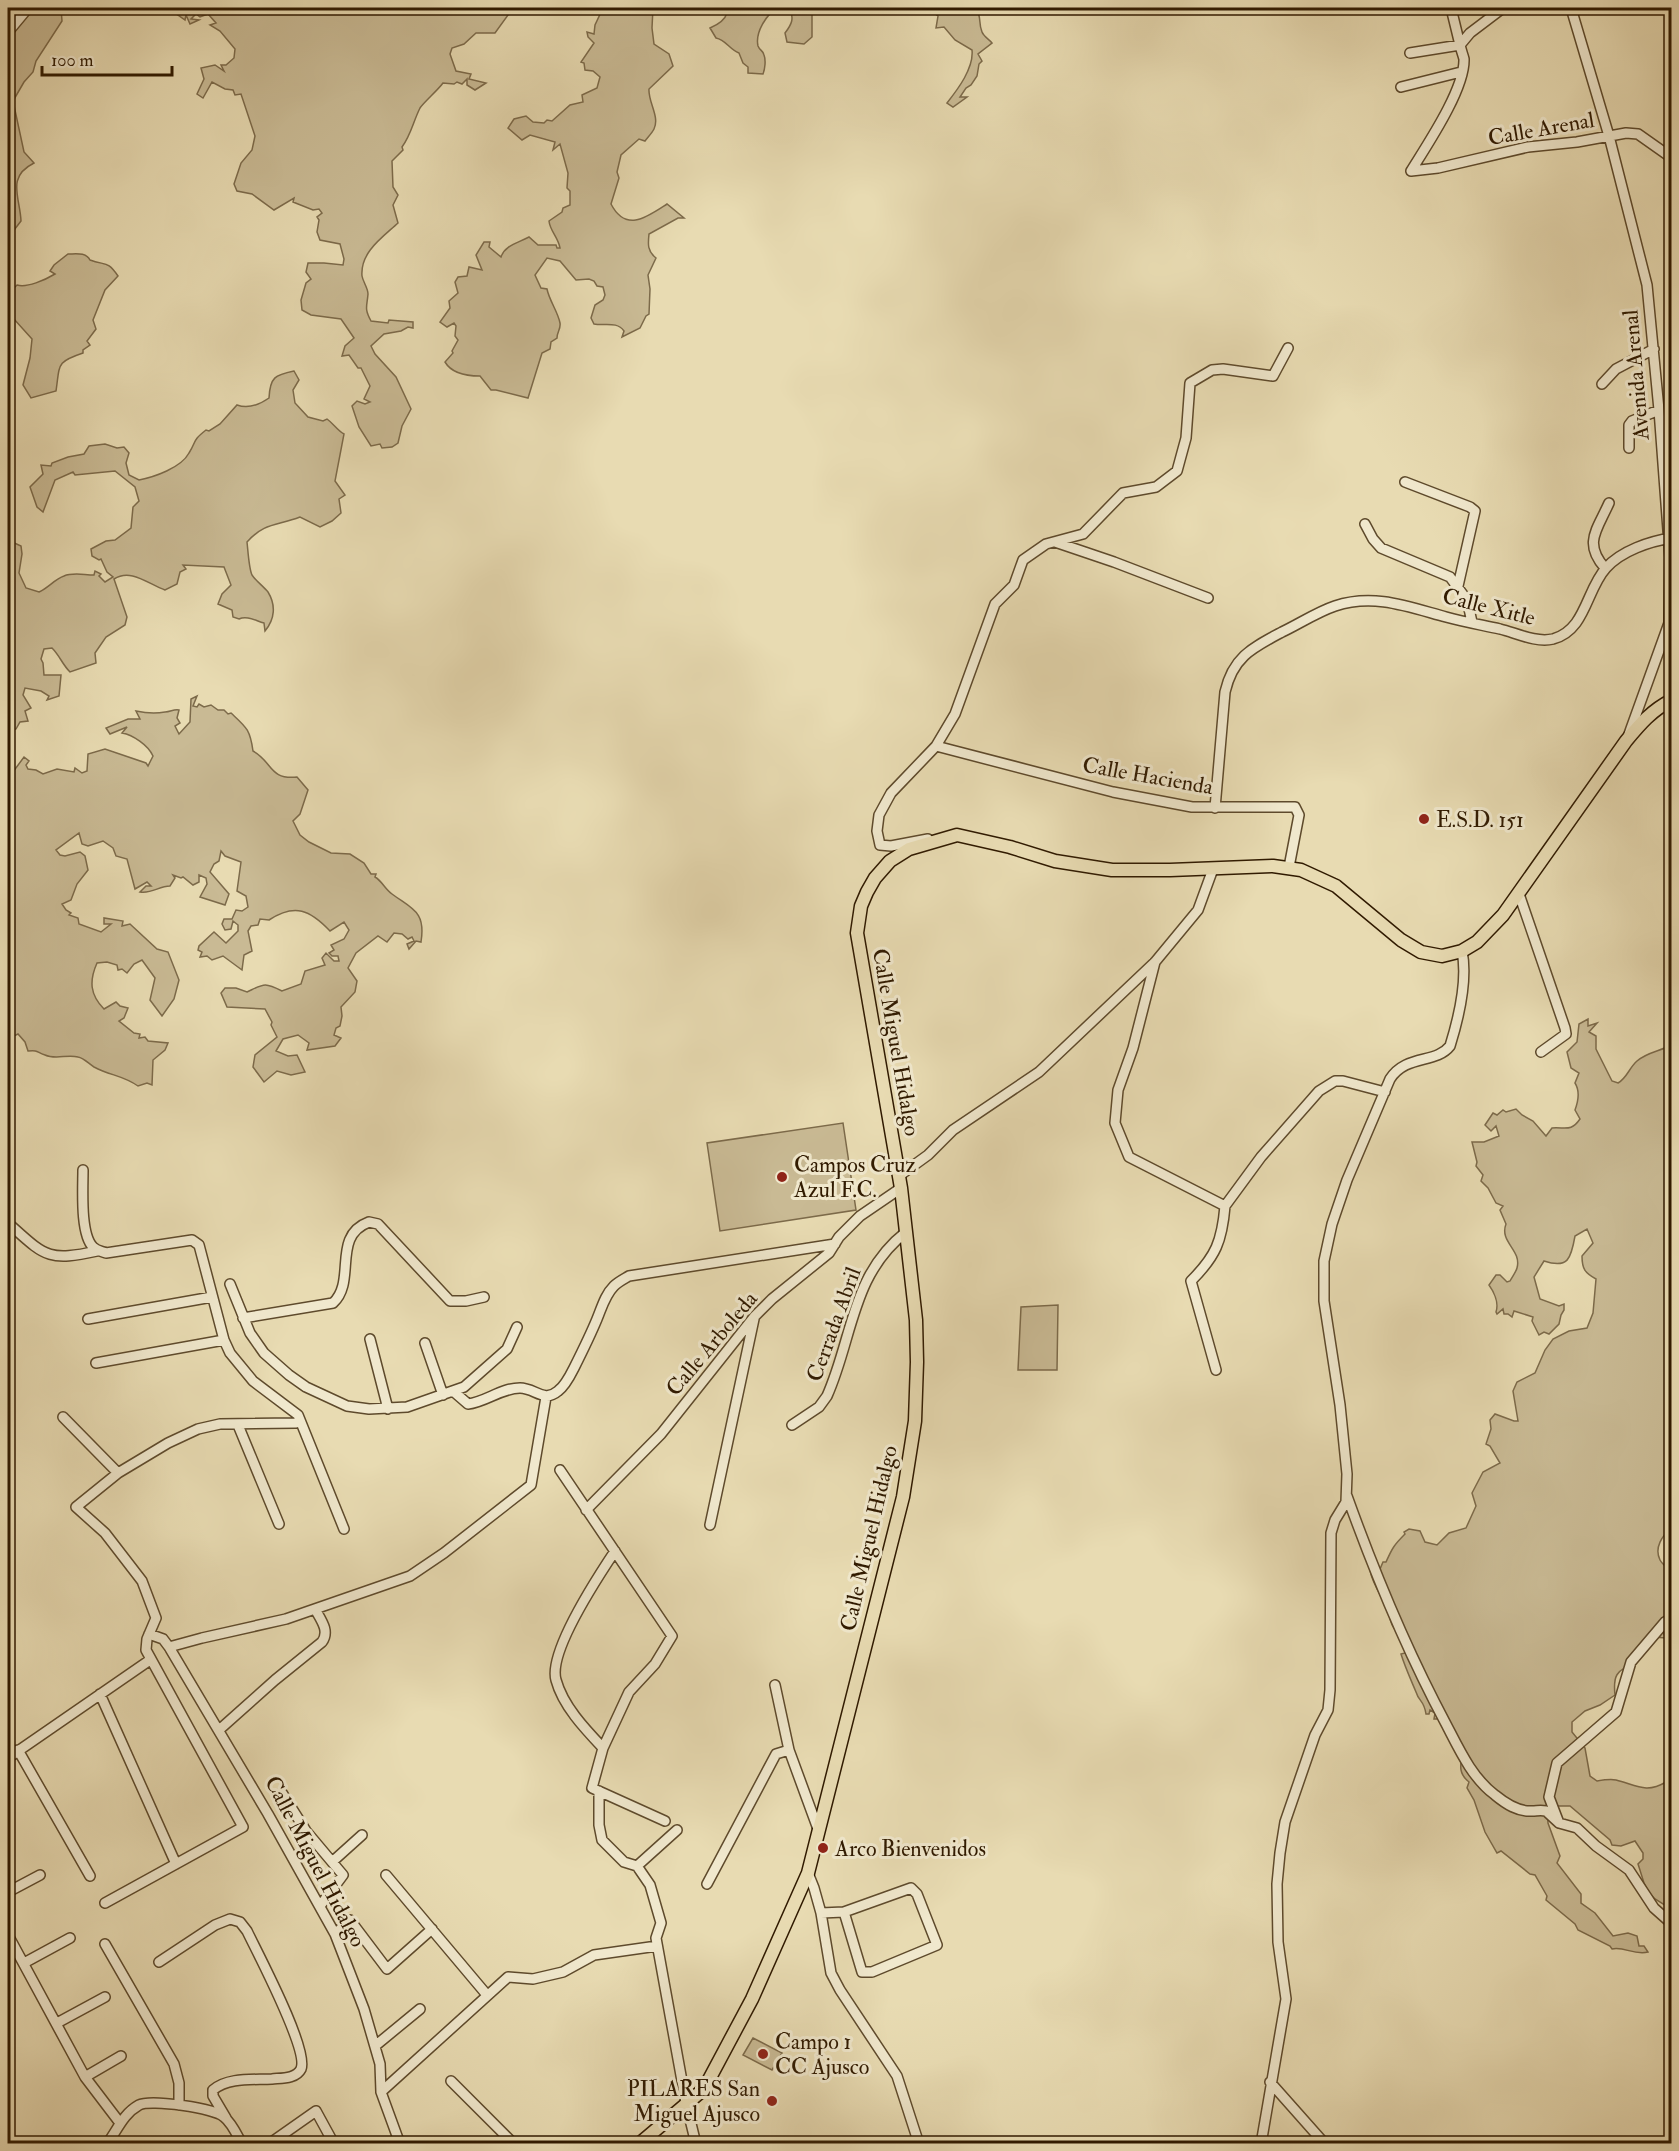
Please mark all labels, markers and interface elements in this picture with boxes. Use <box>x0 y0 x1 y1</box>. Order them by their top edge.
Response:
scale bar <box>42 39 172 77</box>
text: 100 m <box>51 49 94 72</box>
street label: Calle Arenal <box>1486 106 1597 152</box>
street label: Avenida Arenal <box>1616 308 1656 442</box>
street label: Calle Xitle <box>1439 582 1538 632</box>
street label: Calle Hacienda <box>1080 751 1216 801</box>
place label: E.S.D. 151 <box>1436 806 1524 834</box>
marker: E.S.D. 151 <box>1417 812 1431 826</box>
street label: Calle Miguel Hidalgo <box>866 946 926 1138</box>
place label: Campos Cruz Azul F.C. <box>793 1151 916 1204</box>
marker: Campos Cruz Azul F.C. <box>775 1170 789 1184</box>
street label: Cerrada Abril <box>800 1263 868 1385</box>
street label: Calle Arboleda <box>660 1285 764 1402</box>
street label: Calle Miguel Hidalgo <box>834 1443 904 1634</box>
street label: Calle Miguel Hidalgo <box>258 1771 372 1952</box>
place label: Arco Bienvenidos <box>834 1835 986 1863</box>
marker: Arco Bienvenidos <box>816 1841 830 1855</box>
place label: Campo 1 CC Ajusco <box>775 2028 869 2081</box>
marker: Campo 1 CC Ajusco <box>756 2047 770 2061</box>
place label: PILARES San Miguel Ajusco <box>627 2075 760 2128</box>
marker: PILARES San Miguel Ajusco <box>765 2094 779 2108</box>

